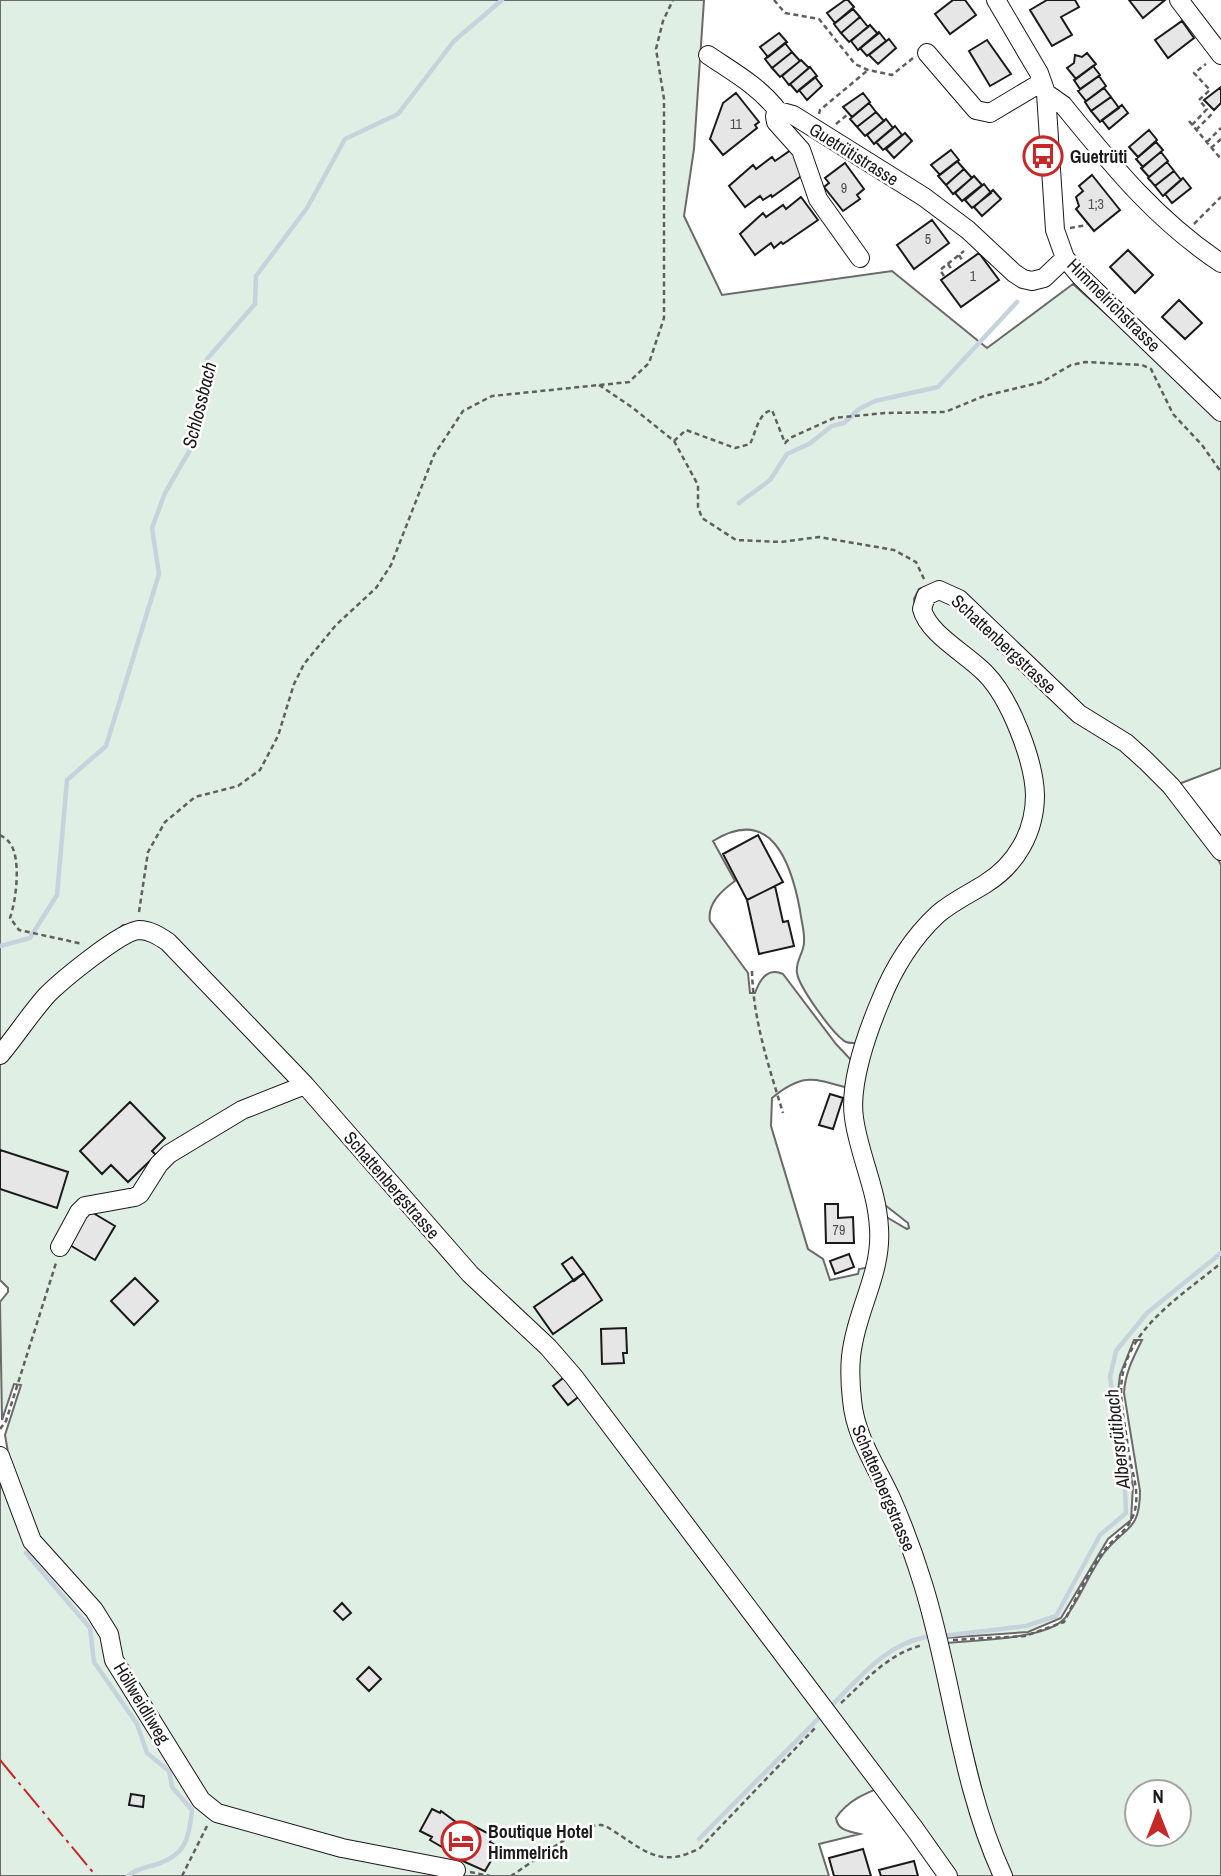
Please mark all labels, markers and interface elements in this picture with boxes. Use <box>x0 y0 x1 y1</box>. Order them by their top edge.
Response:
house number: 11 <box>730 115 743 133</box>
street label: Guetrütistrasse <box>805 117 903 191</box>
bus stop icon: Guetrüti <box>1022 135 1064 177</box>
place label: Guetrüti <box>1070 144 1127 169</box>
house number: 9 <box>841 179 847 197</box>
house number: 1;3 <box>1088 195 1104 213</box>
house number: 5 <box>925 230 931 248</box>
street label: Himmelrichstrasse <box>1062 253 1166 357</box>
house number: 1 <box>970 267 977 285</box>
water label: Schlossbach <box>176 359 222 451</box>
street label: Schattenbergstrasse <box>946 589 1062 699</box>
street label: Schattenbergstrasse <box>338 1126 446 1244</box>
house number: 79 <box>833 1221 845 1239</box>
water label: Albersrütibach <box>1098 1388 1136 1491</box>
street label: Schattenbergstrasse <box>846 1421 922 1555</box>
street label: Höllweidliweg <box>108 1658 177 1749</box>
north arrow <box>1123 1778 1193 1848</box>
text: N <box>1152 1783 1164 1809</box>
place label: Boutique Hotel Himmelrich <box>488 1819 593 1865</box>
hotel icon: Boutique Hotel Himmelrich <box>440 1820 482 1862</box>

